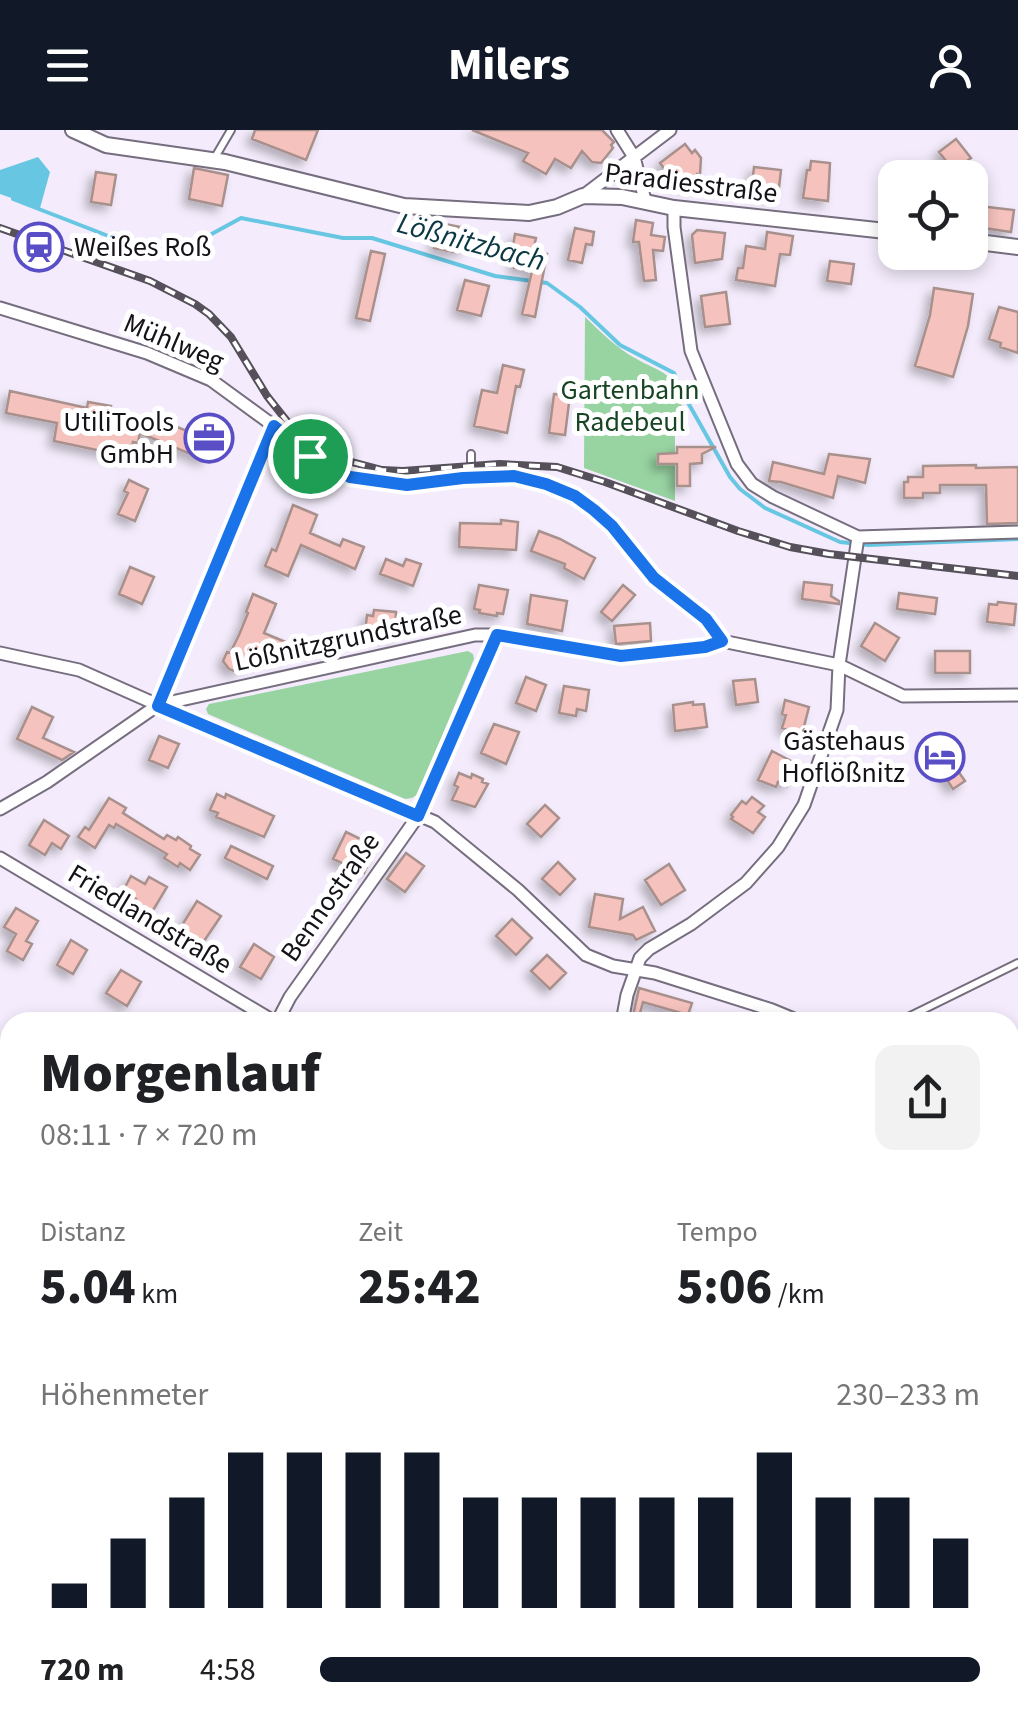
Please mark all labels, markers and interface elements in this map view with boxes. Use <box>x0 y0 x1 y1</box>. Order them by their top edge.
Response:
text: Milers <box>448 33 570 97</box>
icon: menu <box>40 38 95 93</box>
icon: person <box>923 38 978 93</box>
street label: Paradiesstraße <box>602 153 780 213</box>
map controls <box>878 160 988 270</box>
button: locate <box>878 160 988 270</box>
water label: Lößnitzbach <box>392 202 550 282</box>
station icon: Weißes Roß <box>13 221 65 273</box>
place label: Weißes Roß <box>74 227 211 267</box>
street label: Mühlweg <box>118 303 230 381</box>
park label: Gartenbahn Radebeul <box>560 370 700 442</box>
place label: UtiliTools GmbH <box>63 402 174 474</box>
office icon: UtiliTools GmbH <box>183 412 235 464</box>
pin <box>268 414 353 499</box>
icon: arrive <box>283 429 338 484</box>
street label: Lößnitzgrundstraße <box>231 594 465 682</box>
place label: Gästehaus Hoflößnitz <box>781 721 905 793</box>
hotel icon: Gästehaus Hoflößnitz <box>914 731 966 783</box>
street label: Bennostraße <box>271 824 389 970</box>
street label: Friedlandstraße <box>60 854 240 984</box>
text: Morgenlauf <box>40 1035 320 1113</box>
button: share <box>875 1045 980 1150</box>
text: 08:11 · 7 × 720 m <box>40 1112 258 1158</box>
text: Distanz <box>40 1212 125 1252</box>
text: Zeit <box>358 1212 403 1252</box>
text: Tempo <box>677 1212 758 1252</box>
text: 5.04 <box>40 1252 136 1323</box>
text: 25:42 <box>358 1252 481 1323</box>
text: 5:06 <box>677 1252 772 1323</box>
text: km <box>136 1274 178 1314</box>
text: /km <box>772 1274 825 1314</box>
text: Höhenmeter <box>40 1372 208 1418</box>
text: 230–233 m <box>836 1372 980 1418</box>
text: 720 m <box>40 1647 125 1693</box>
text: 4:58 <box>200 1647 256 1693</box>

